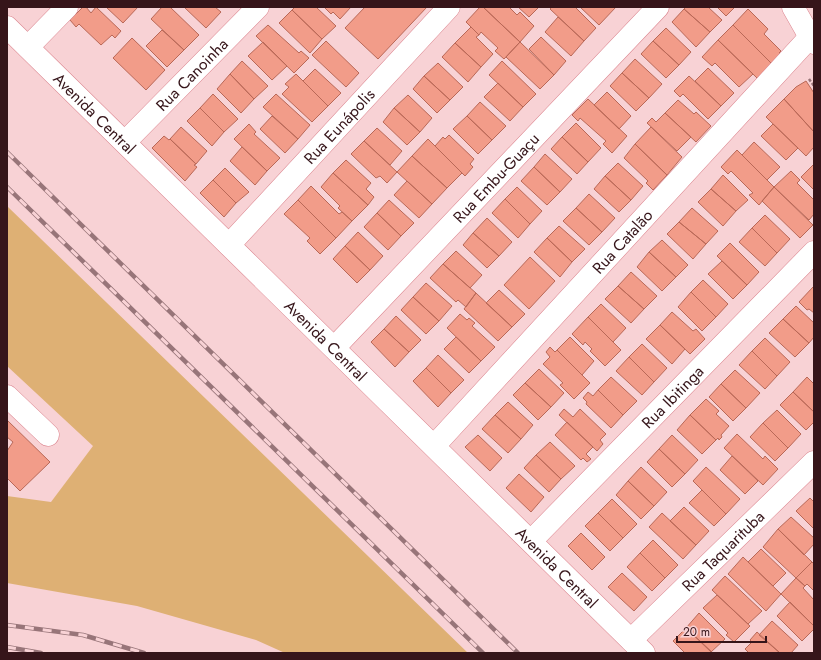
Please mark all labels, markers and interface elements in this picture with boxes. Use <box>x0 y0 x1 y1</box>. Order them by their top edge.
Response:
street label: Rua Canoinha <box>151 33 233 116</box>
street label: Avenida Central <box>48 68 141 159</box>
street label: Rua Eunápolis <box>298 84 380 169</box>
street label: Rua Embu-Guaçu <box>448 128 545 228</box>
street label: Rua Catalão <box>587 204 658 279</box>
street label: Avenida Central <box>279 295 372 387</box>
street label: Rua Ibitinga <box>636 360 709 434</box>
street label: Rua Taquarituba <box>677 505 770 597</box>
street label: Avenida Central <box>510 522 603 614</box>
scale bar <box>677 618 766 644</box>
text: 20 m <box>683 623 710 641</box>

